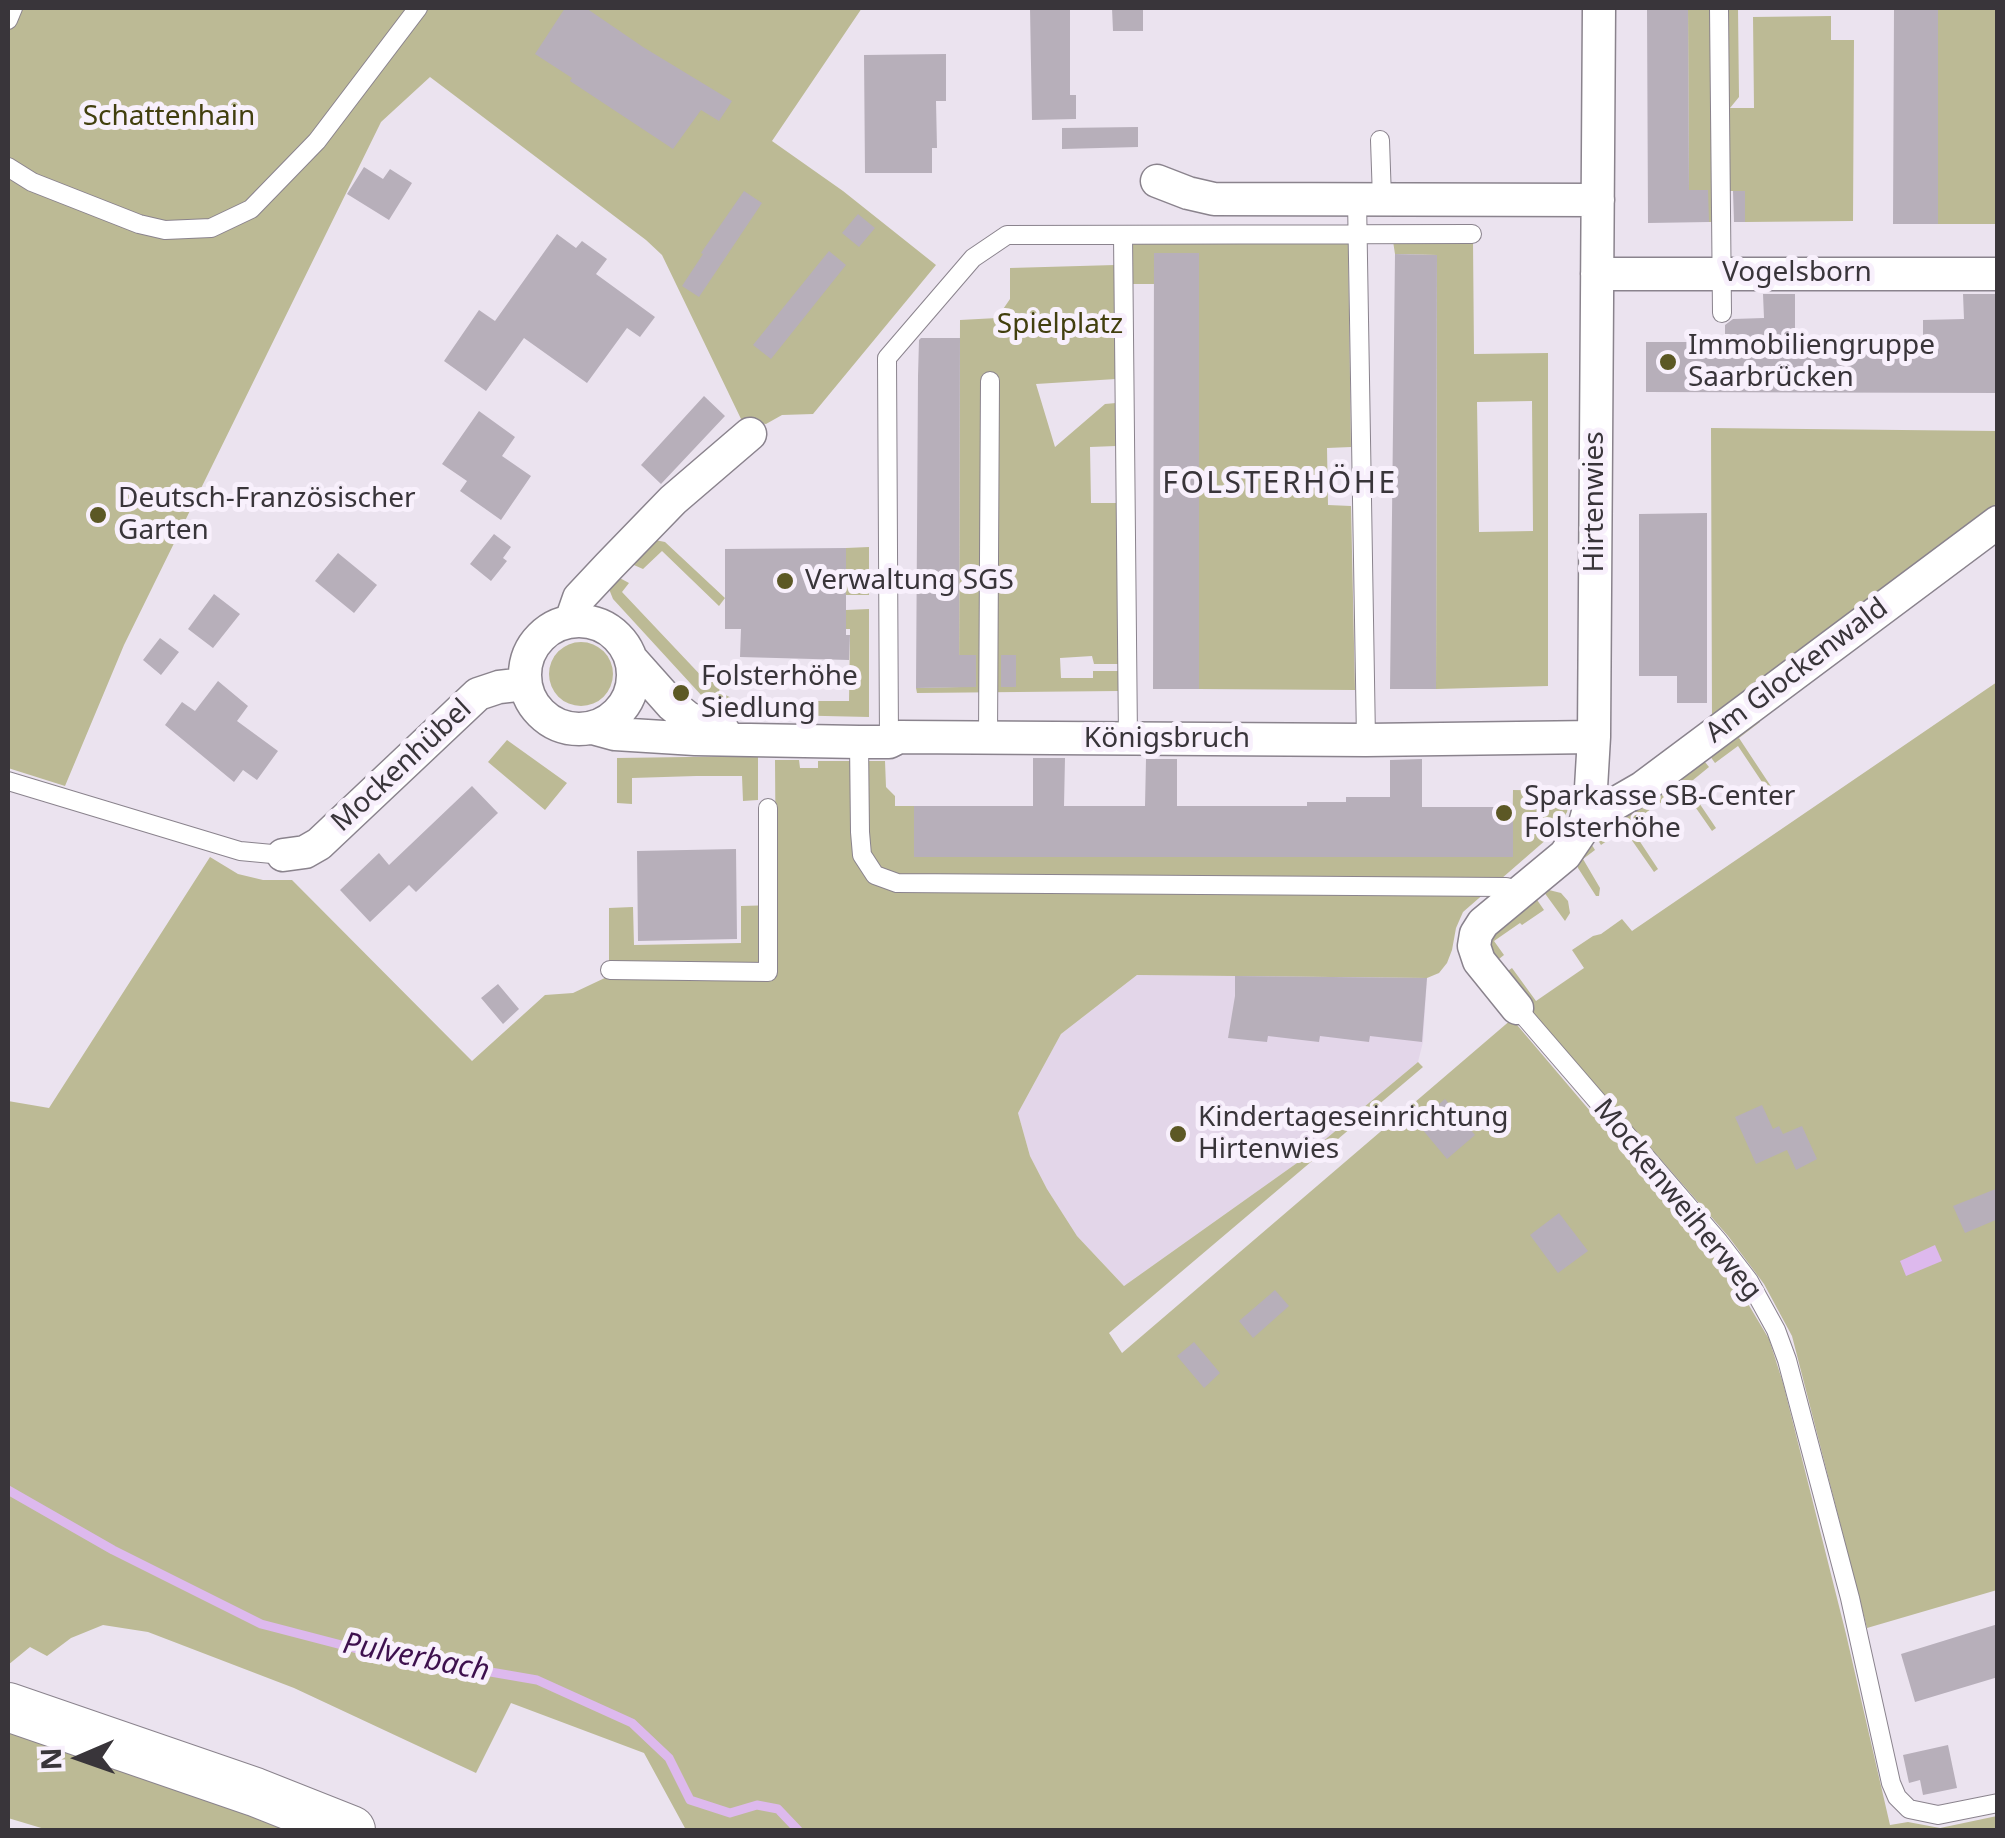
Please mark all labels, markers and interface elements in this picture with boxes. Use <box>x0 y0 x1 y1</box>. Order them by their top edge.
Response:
park label: Schattenhain <box>83 100 255 134</box>
street label: Vogelsborn <box>1722 256 1872 290</box>
park label: Spielplatz <box>997 308 1123 342</box>
place label: Immobiliengruppe Saarbrücken <box>1688 329 1935 395</box>
marker: Immobiliengruppe Saarbrücken <box>1657 351 1679 373</box>
street label: Hirtenwies <box>1578 431 1612 573</box>
district label: FOLSTERHÖHE <box>1162 466 1398 502</box>
place label: Deutsch-Französischer Garten <box>118 482 416 548</box>
marker: Deutsch-Französischer Garten <box>87 504 109 526</box>
place label: Verwaltung SGS <box>805 564 1014 598</box>
marker: Verwaltung SGS <box>774 570 796 592</box>
street label: Am Glockenwald <box>1699 592 1895 750</box>
place label: Folsterhöhe Siedlung <box>701 660 858 726</box>
marker: Folsterhöhe Siedlung <box>670 682 692 704</box>
street label: Mockenhübel <box>325 693 479 839</box>
street label: Königsbruch <box>1084 722 1250 756</box>
place label: Sparkasse SB-Center Folsterhöhe <box>1524 780 1795 846</box>
marker: Sparkasse SB-Center Folsterhöhe <box>1493 802 1515 824</box>
street label: Mockenweiherweg <box>1586 1093 1768 1307</box>
place label: Kindertageseinrichtung Hirtenwies <box>1198 1101 1508 1167</box>
marker: Kindertageseinrichtung Hirtenwies <box>1167 1123 1189 1145</box>
water label: Pulverbach <box>340 1626 492 1690</box>
north arrow <box>30 1708 130 1808</box>
text: N <box>31 1747 69 1771</box>

